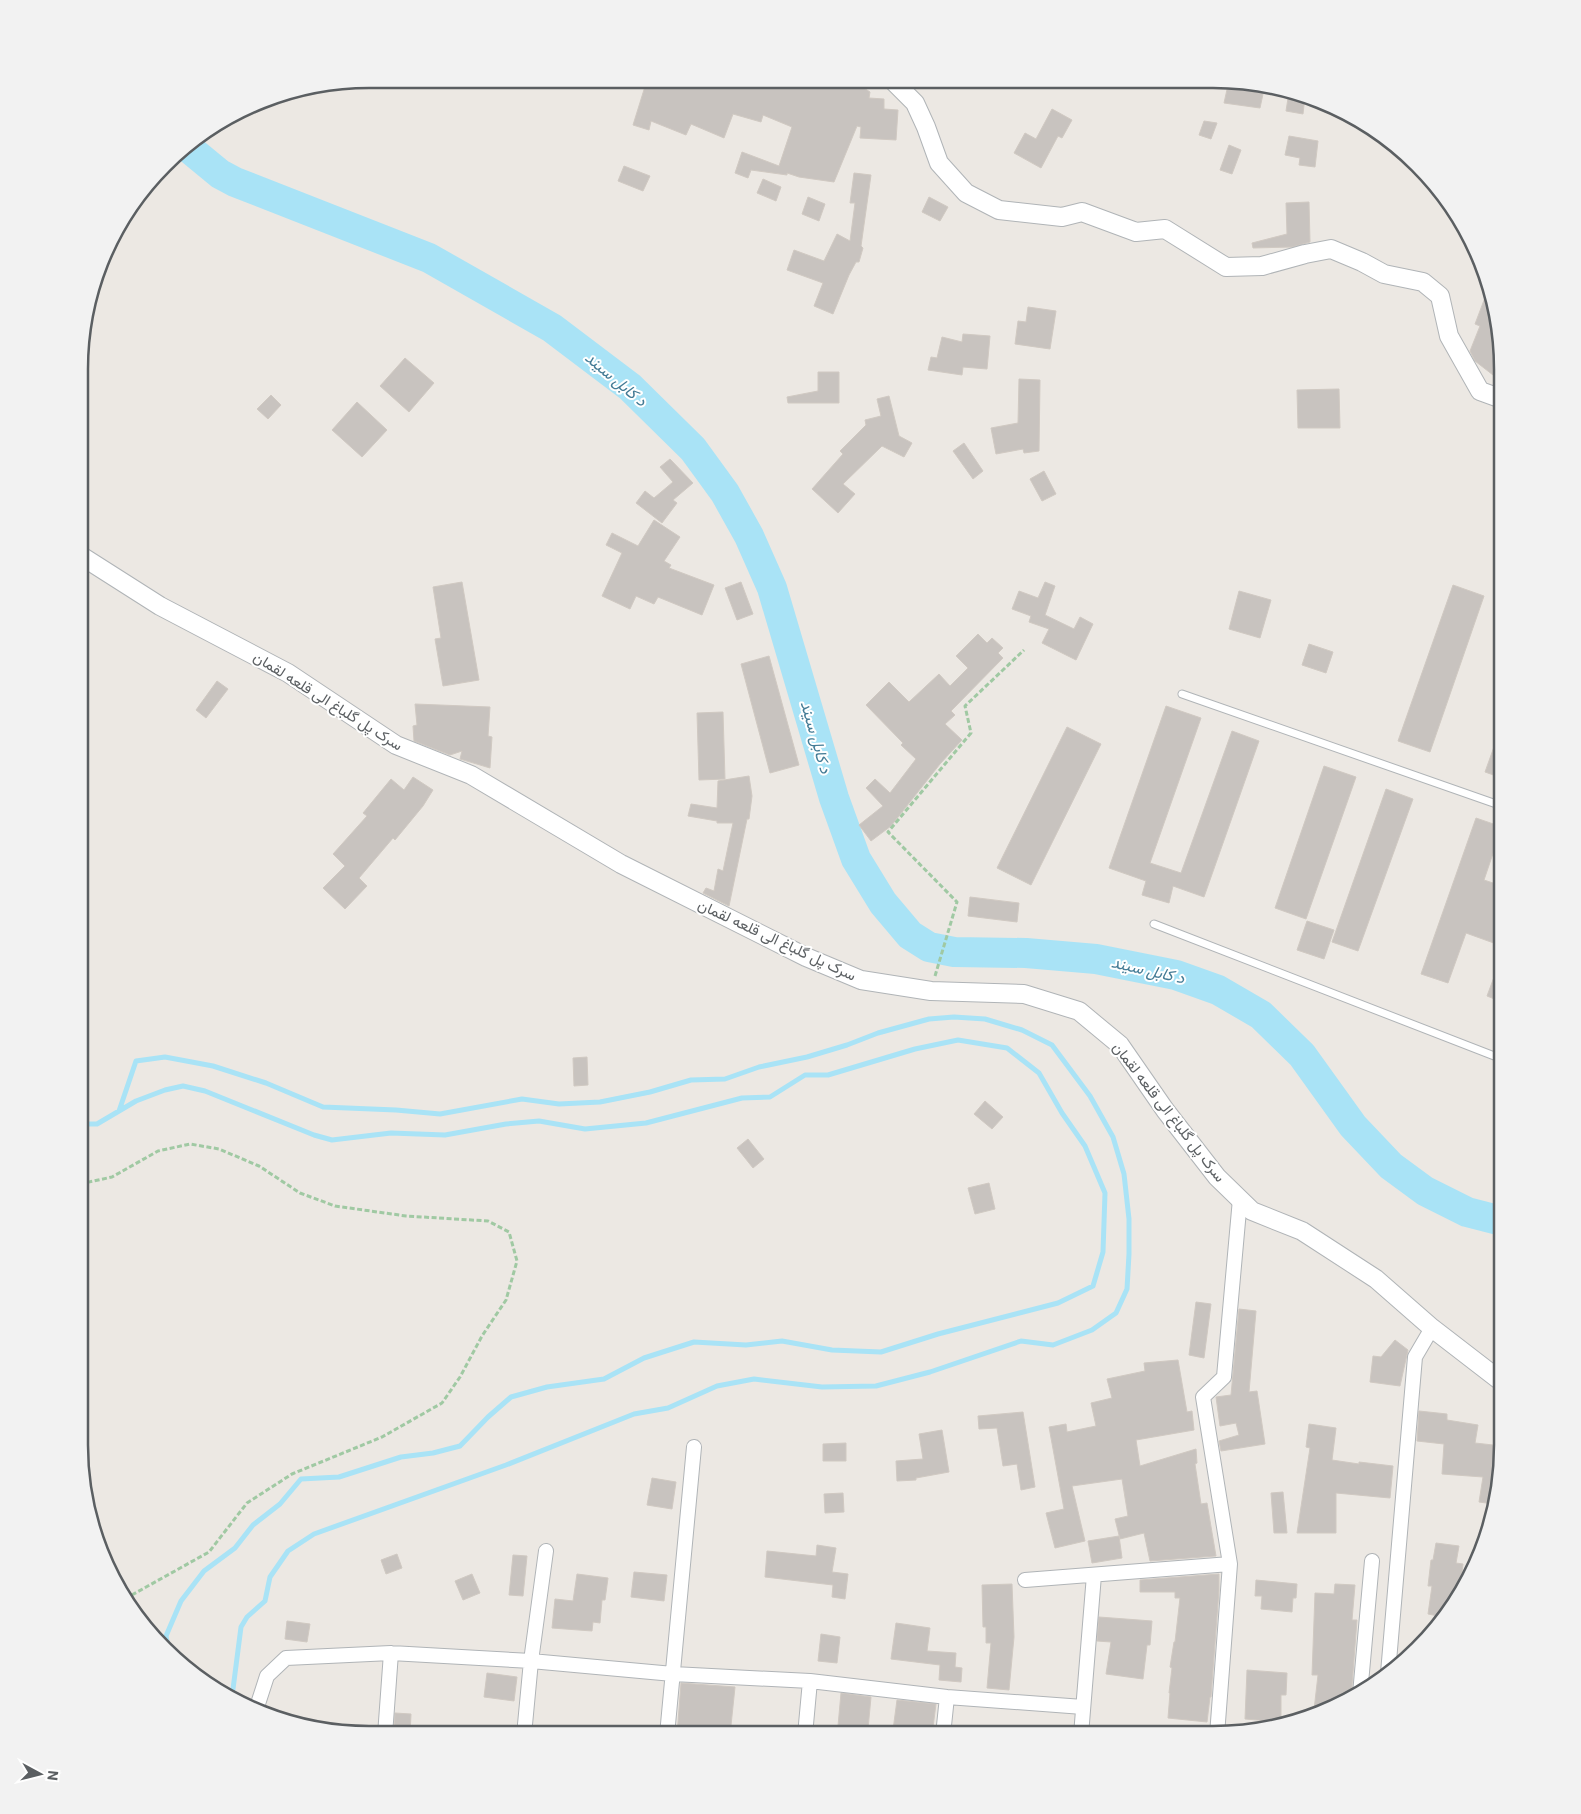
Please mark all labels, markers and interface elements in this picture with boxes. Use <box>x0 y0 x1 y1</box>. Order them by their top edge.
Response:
water label: د کابل سيند <box>581 348 651 410</box>
street label: سرک پل گلباغ الی قلعه لقمان <box>249 648 406 756</box>
water label: د کابل سيند <box>797 699 836 776</box>
street label: سرک پل گلباغ الی قلعه لقمان <box>694 895 859 986</box>
water label: د کابل سيند <box>1110 952 1187 988</box>
street label: سرک پل گلباغ الی قلعه لقمان <box>1107 1039 1229 1187</box>
north arrow <box>15 1749 65 1799</box>
text: N <box>44 1770 61 1781</box>

